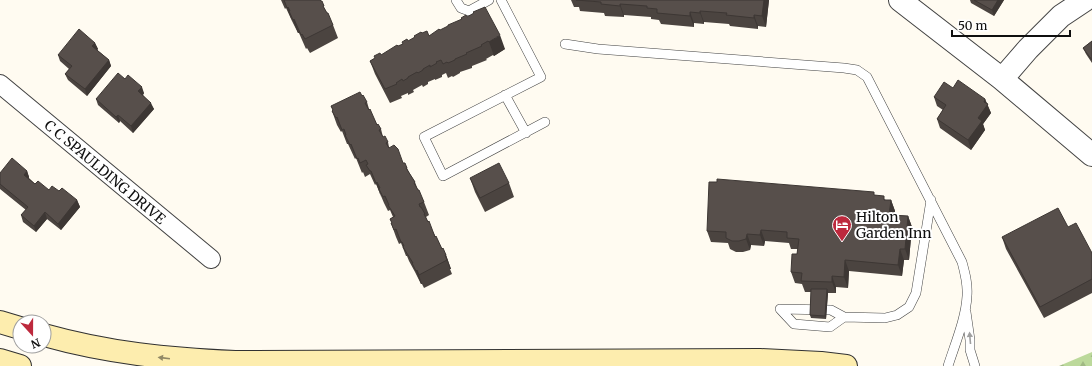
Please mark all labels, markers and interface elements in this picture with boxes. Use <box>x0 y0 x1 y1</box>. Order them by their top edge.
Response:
scale bar <box>952 12 1070 38</box>
text: 50 m <box>958 18 987 33</box>
street label: C C SPAULDING DRIVE <box>41 116 169 228</box>
place label: Hilton Garden Inn <box>856 208 932 242</box>
hotel icon: Hilton Garden Inn <box>831 214 853 242</box>
north arrow <box>12 314 52 354</box>
one-way arrow <box>966 332 973 344</box>
text: N <box>29 335 42 352</box>
one-way arrow <box>157 354 170 361</box>

